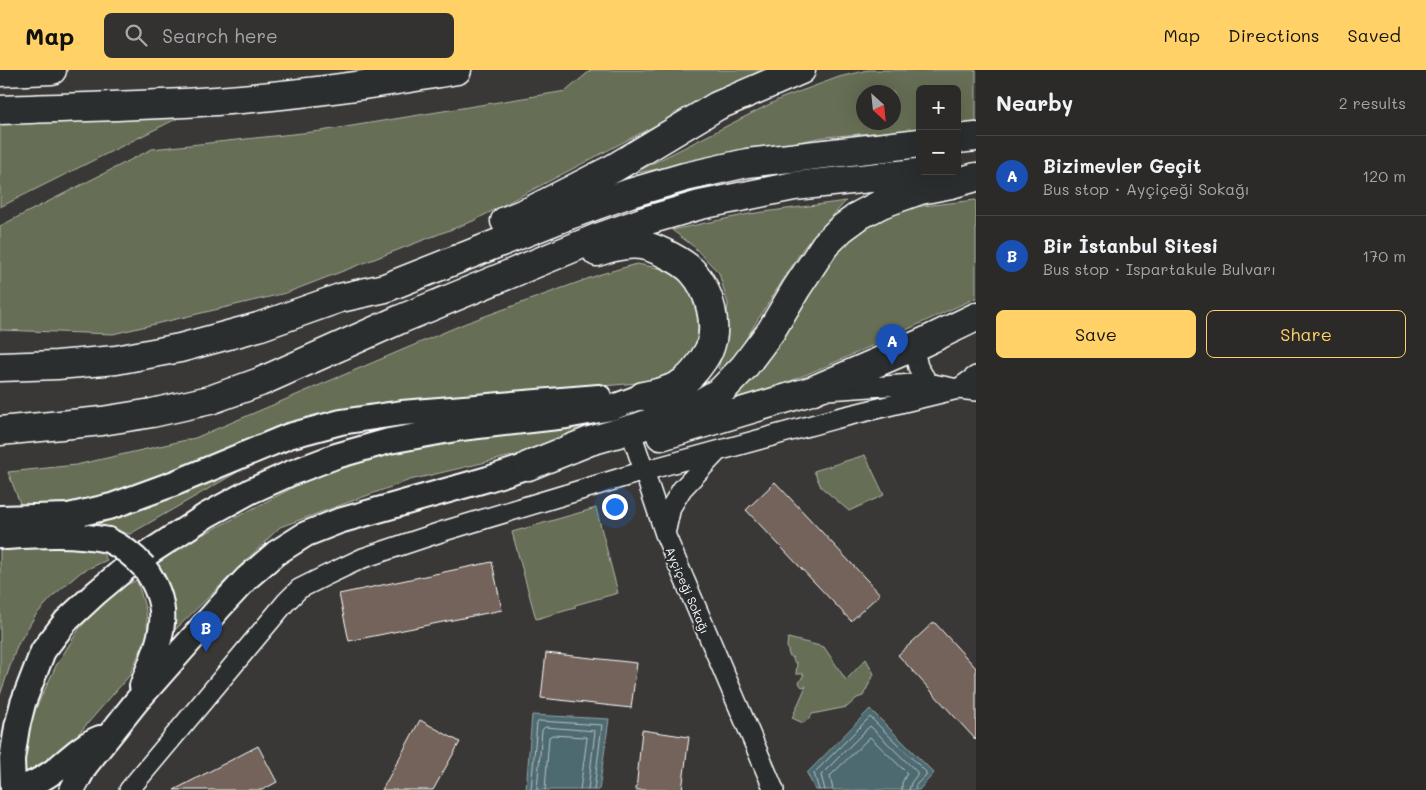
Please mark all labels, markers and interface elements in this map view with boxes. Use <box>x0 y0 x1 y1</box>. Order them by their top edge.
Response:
search box <box>104 13 454 58</box>
text: Map <box>25 20 74 51</box>
icon: search <box>122 21 150 49</box>
text: Search here <box>162 23 278 48</box>
text: Map <box>1163 23 1200 47</box>
text: Directions <box>1228 23 1320 47</box>
text: Saved <box>1348 23 1401 47</box>
north arrow <box>856 85 901 130</box>
map controls <box>916 85 961 175</box>
button: + <box>916 85 961 130</box>
text: Nearby <box>996 89 1073 116</box>
text: 2 results <box>1339 92 1406 113</box>
button: − <box>916 130 961 175</box>
text: Bizimevler Geçit <box>1043 153 1201 178</box>
text: A <box>1006 165 1018 186</box>
text: 120 m <box>1362 165 1406 186</box>
text: Bus stop · Ayçiçeği Sokağı <box>1043 178 1250 199</box>
text: Bir İstanbul Sitesi <box>1043 233 1218 258</box>
text: B <box>1007 245 1017 266</box>
text: 170 m <box>1362 245 1406 266</box>
text: Bus stop · Ispartakule Bulvarı <box>1043 258 1276 279</box>
button: Save <box>996 310 1196 358</box>
button: Share <box>1206 310 1406 358</box>
pin: A <box>876 324 908 365</box>
your location <box>602 494 628 520</box>
street label: Ayçiçeği Sokağı <box>663 544 713 636</box>
pin: B <box>190 611 222 652</box>

